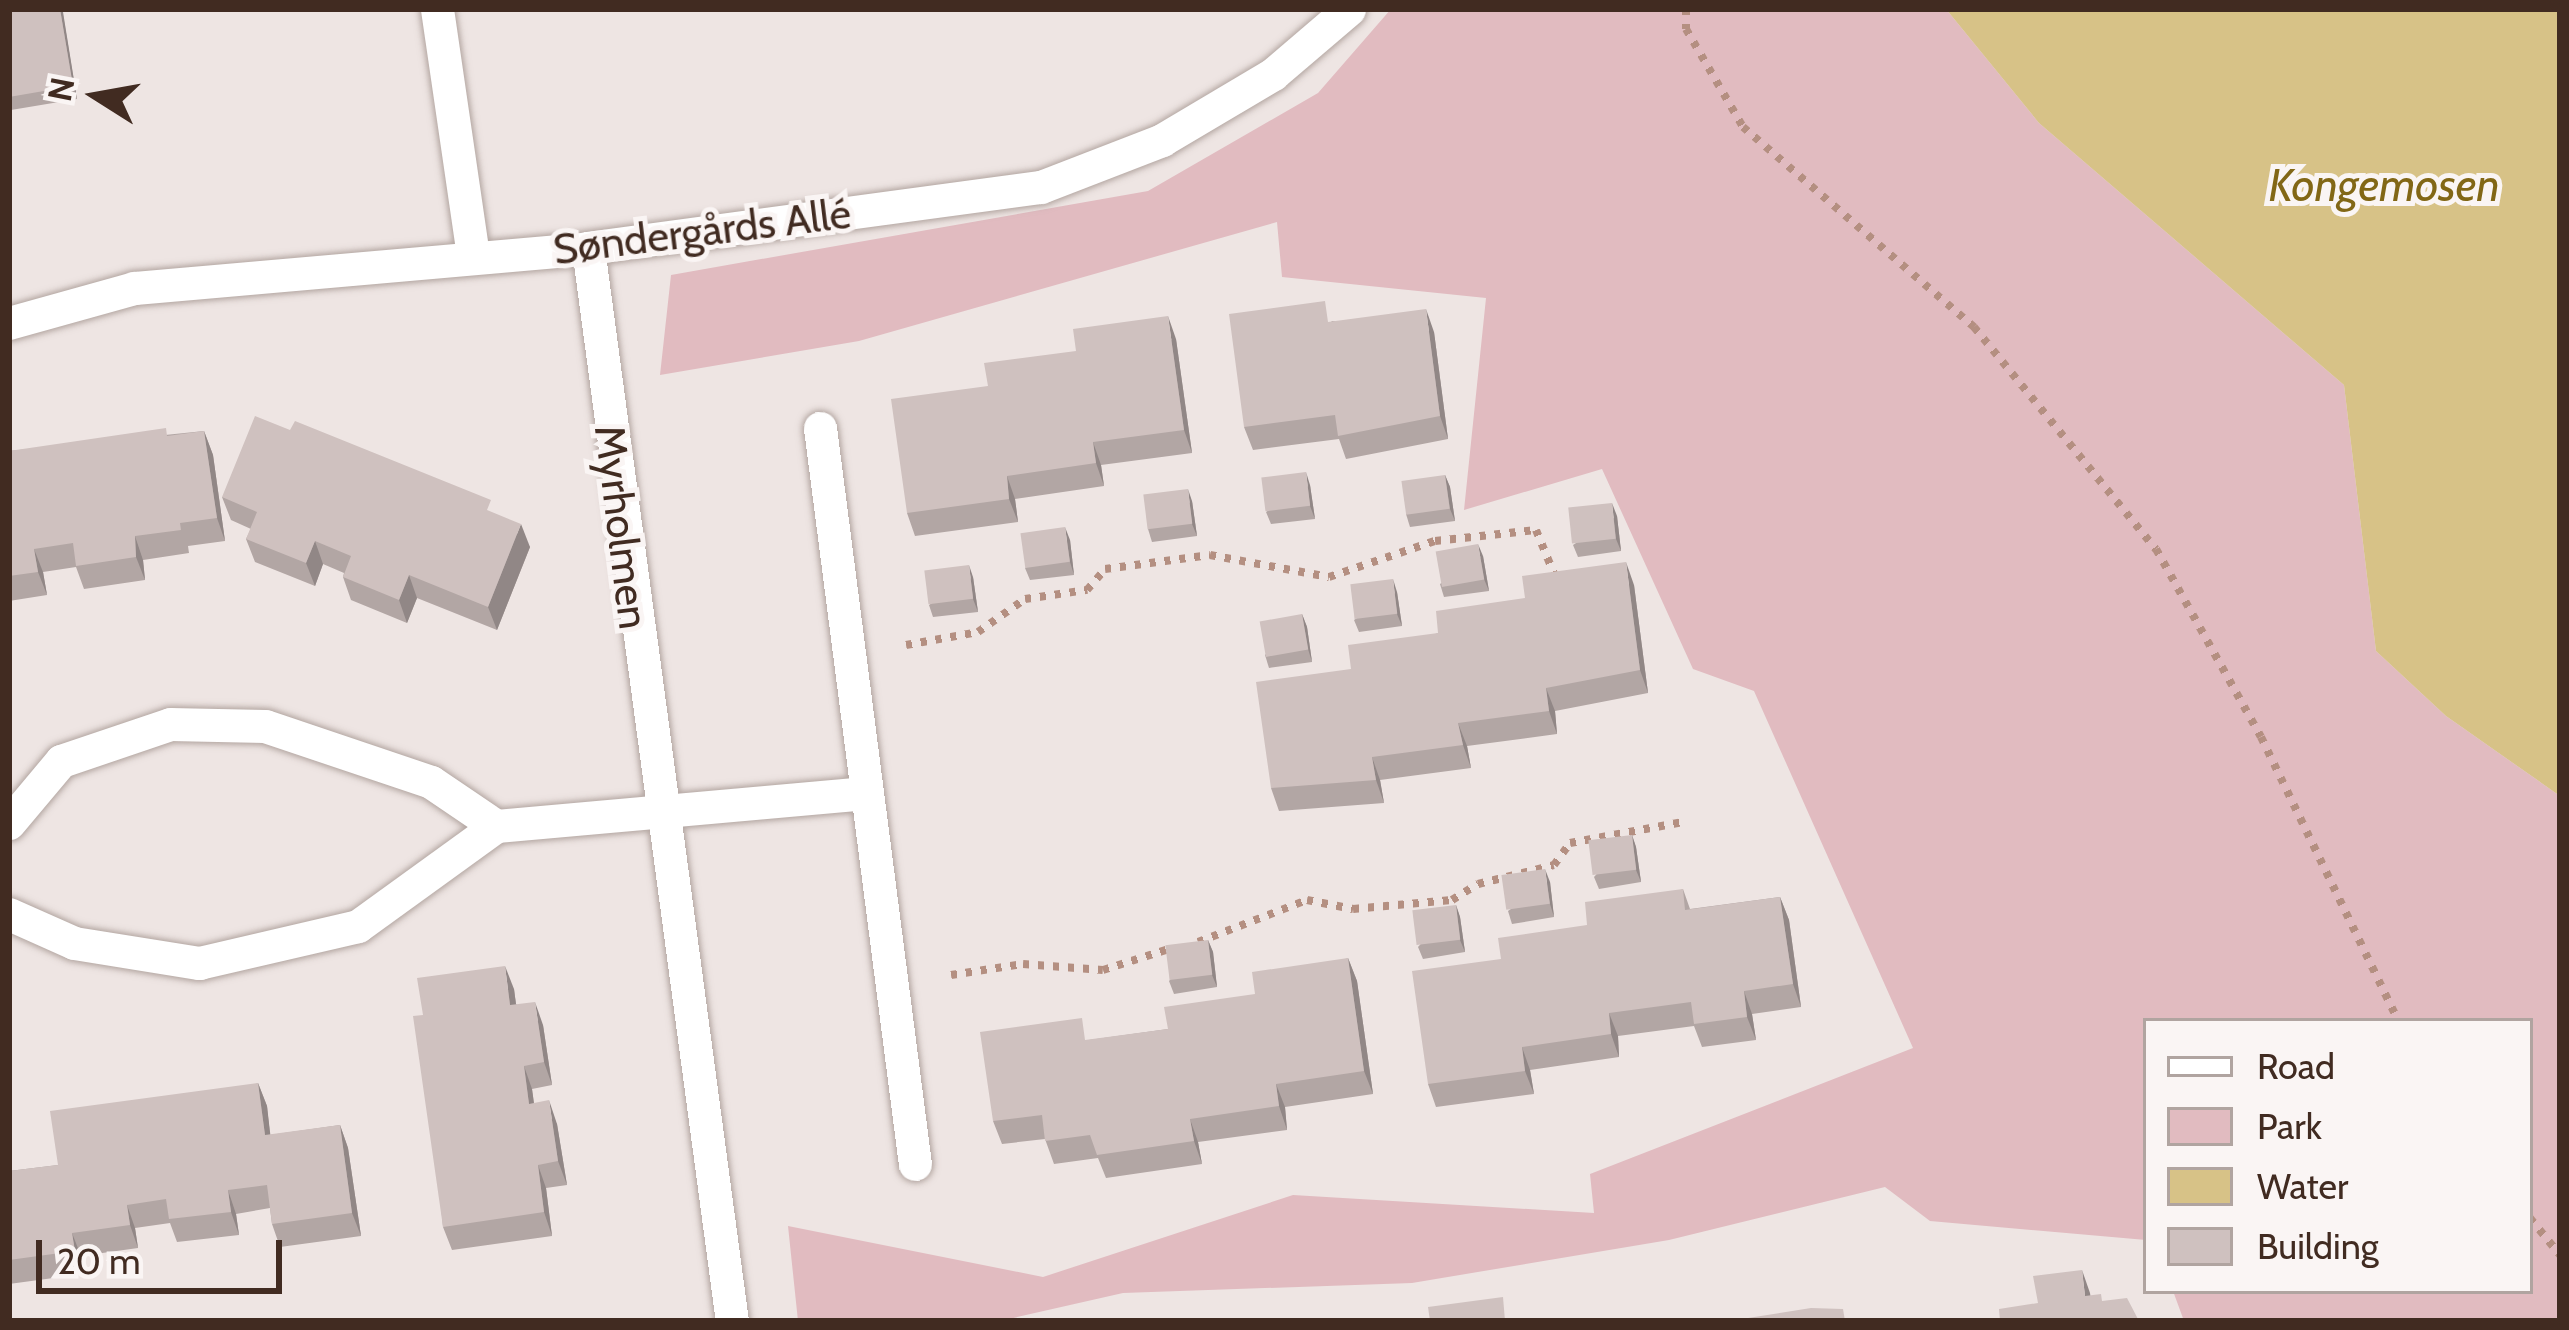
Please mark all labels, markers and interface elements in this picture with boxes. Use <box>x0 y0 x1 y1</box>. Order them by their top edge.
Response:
north arrow <box>36 36 156 156</box>
text: N <box>39 74 83 104</box>
water label: Kongemosen <box>2268 159 2500 213</box>
street label: Søndergårds Allé <box>550 188 854 274</box>
street label: Myrholmen <box>584 422 660 632</box>
legend <box>2143 1018 2533 1294</box>
text: Road <box>2257 1044 2335 1088</box>
text: Park <box>2257 1104 2322 1148</box>
text: Water <box>2257 1164 2348 1208</box>
scale bar <box>42 1216 288 1290</box>
text: Building <box>2257 1224 2379 1268</box>
text: 20 m <box>57 1239 141 1283</box>

